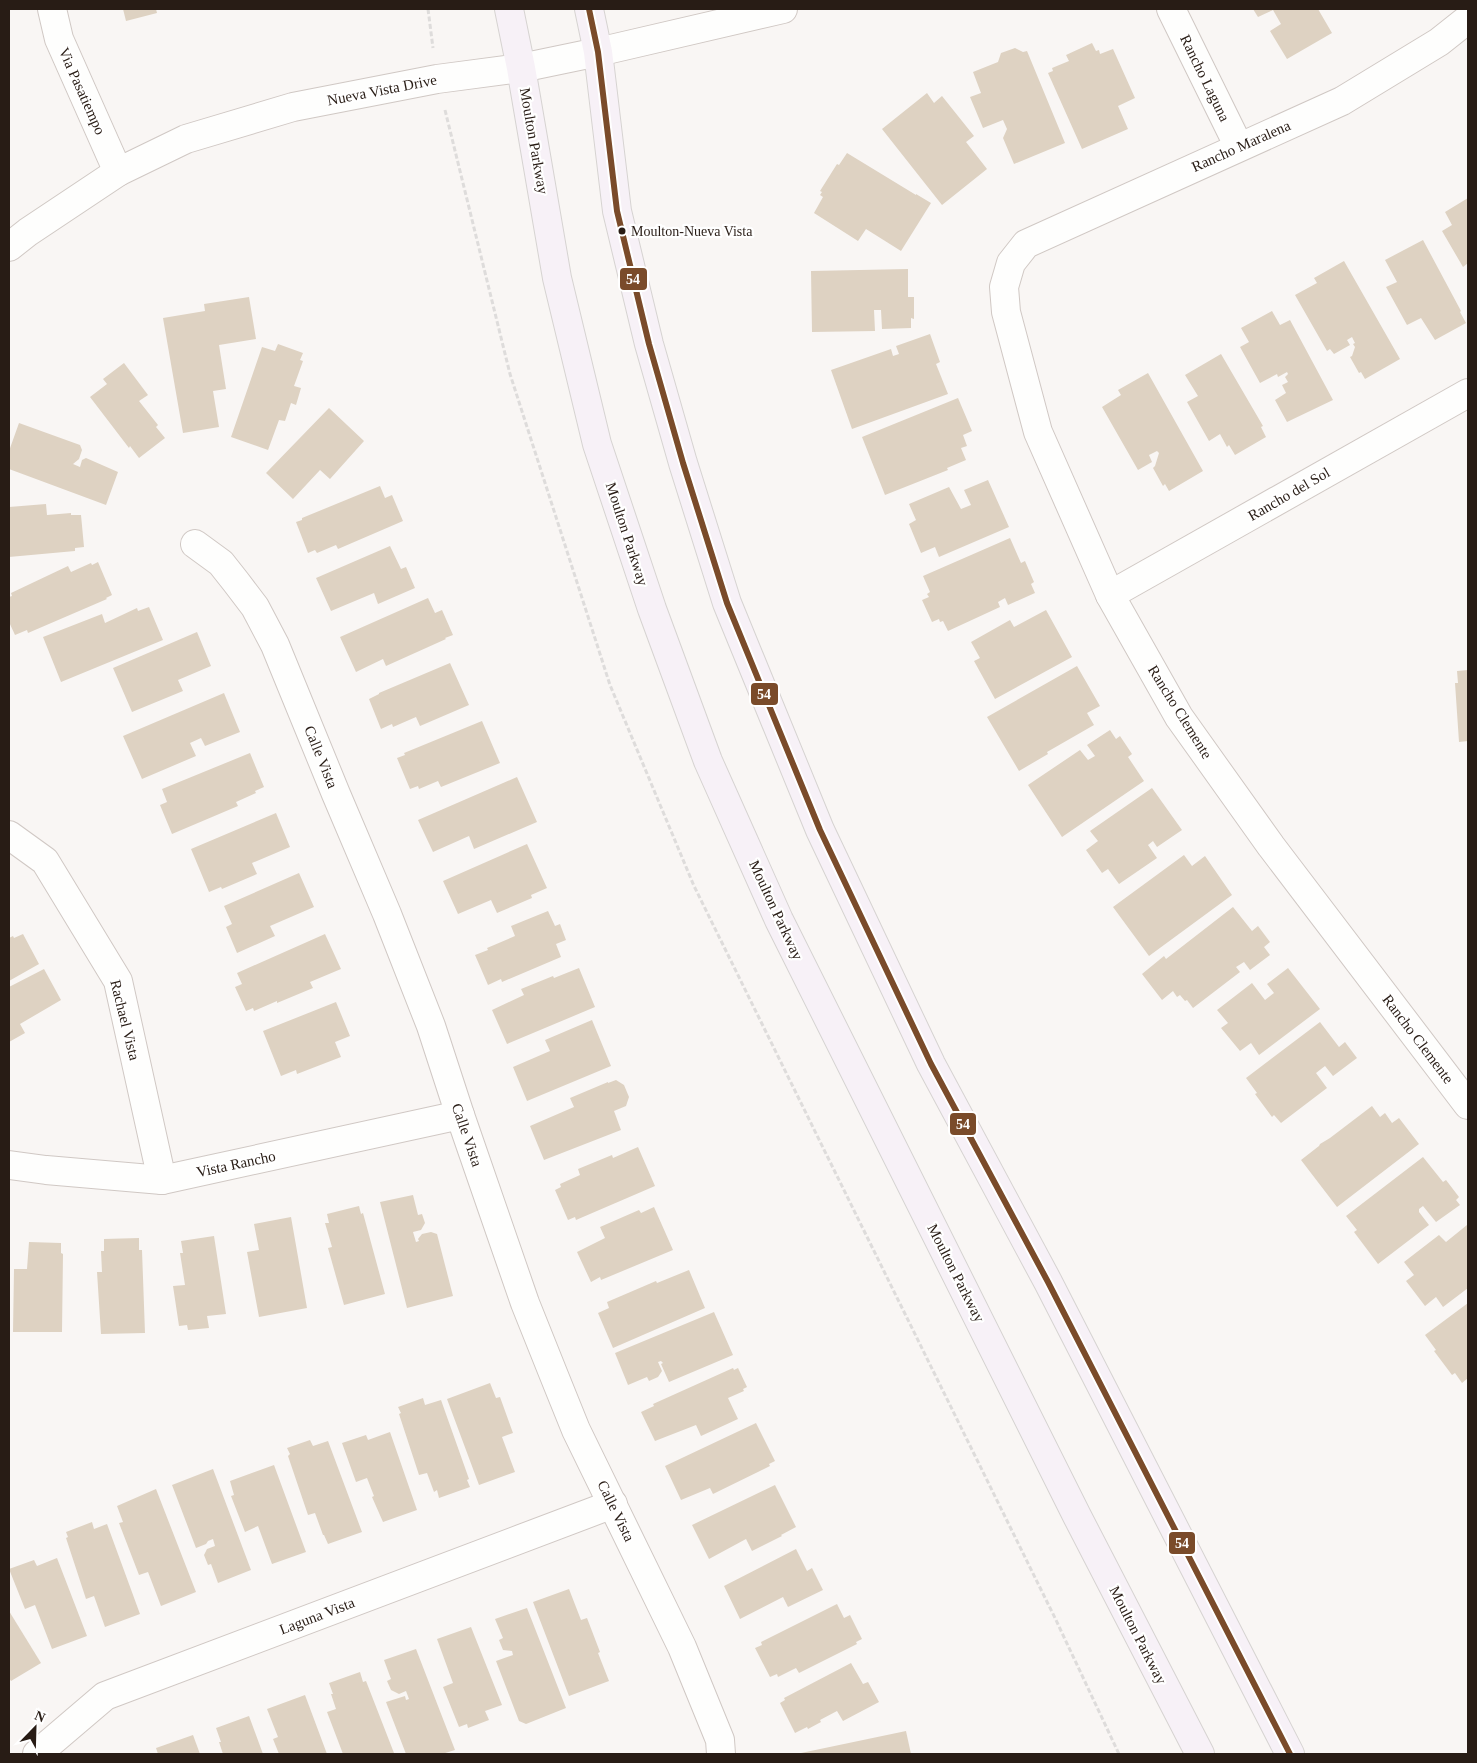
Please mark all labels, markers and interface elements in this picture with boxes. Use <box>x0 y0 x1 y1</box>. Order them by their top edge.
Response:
street label: Rancho Laguna <box>1177 32 1233 124</box>
street label: Via Pasatiempo <box>56 45 108 137</box>
street label: Nueva Vista Drive <box>326 71 438 108</box>
street label: Moulton Parkway <box>517 86 551 196</box>
street label: Rancho Maralena <box>1189 117 1293 175</box>
place label: Moulton-Nueva Vista <box>631 224 753 239</box>
marker: Moulton-Nueva Vista <box>617 226 627 236</box>
line badge: 54 <box>619 267 648 291</box>
text: 54 <box>626 272 640 287</box>
street label: Rancho del Sol <box>1245 464 1333 524</box>
street label: Moulton Parkway <box>603 480 651 588</box>
street label: Rancho Clemente <box>1145 662 1215 762</box>
line badge: 54 <box>750 682 779 706</box>
text: 54 <box>757 687 771 702</box>
street label: Calle Vista <box>301 723 341 791</box>
street label: Moulton Parkway <box>746 858 806 963</box>
street label: Rachael Vista <box>107 978 143 1062</box>
street label: Rancho Clemente <box>1379 991 1457 1087</box>
street label: Calle Vista <box>449 1101 485 1169</box>
line badge: 54 <box>949 1112 977 1136</box>
text: 54 <box>956 1117 970 1132</box>
street label: Vista Rancho <box>195 1148 277 1180</box>
street label: Moulton Parkway <box>924 1221 988 1325</box>
street label: Calle Vista <box>594 1478 638 1544</box>
line badge: 54 <box>1168 1531 1196 1555</box>
text: 54 <box>1175 1536 1189 1551</box>
street label: Moulton Parkway <box>1106 1583 1170 1687</box>
street label: Laguna Vista <box>277 1594 357 1638</box>
north arrow <box>10 1703 60 1753</box>
text: N <box>32 1708 47 1725</box>

